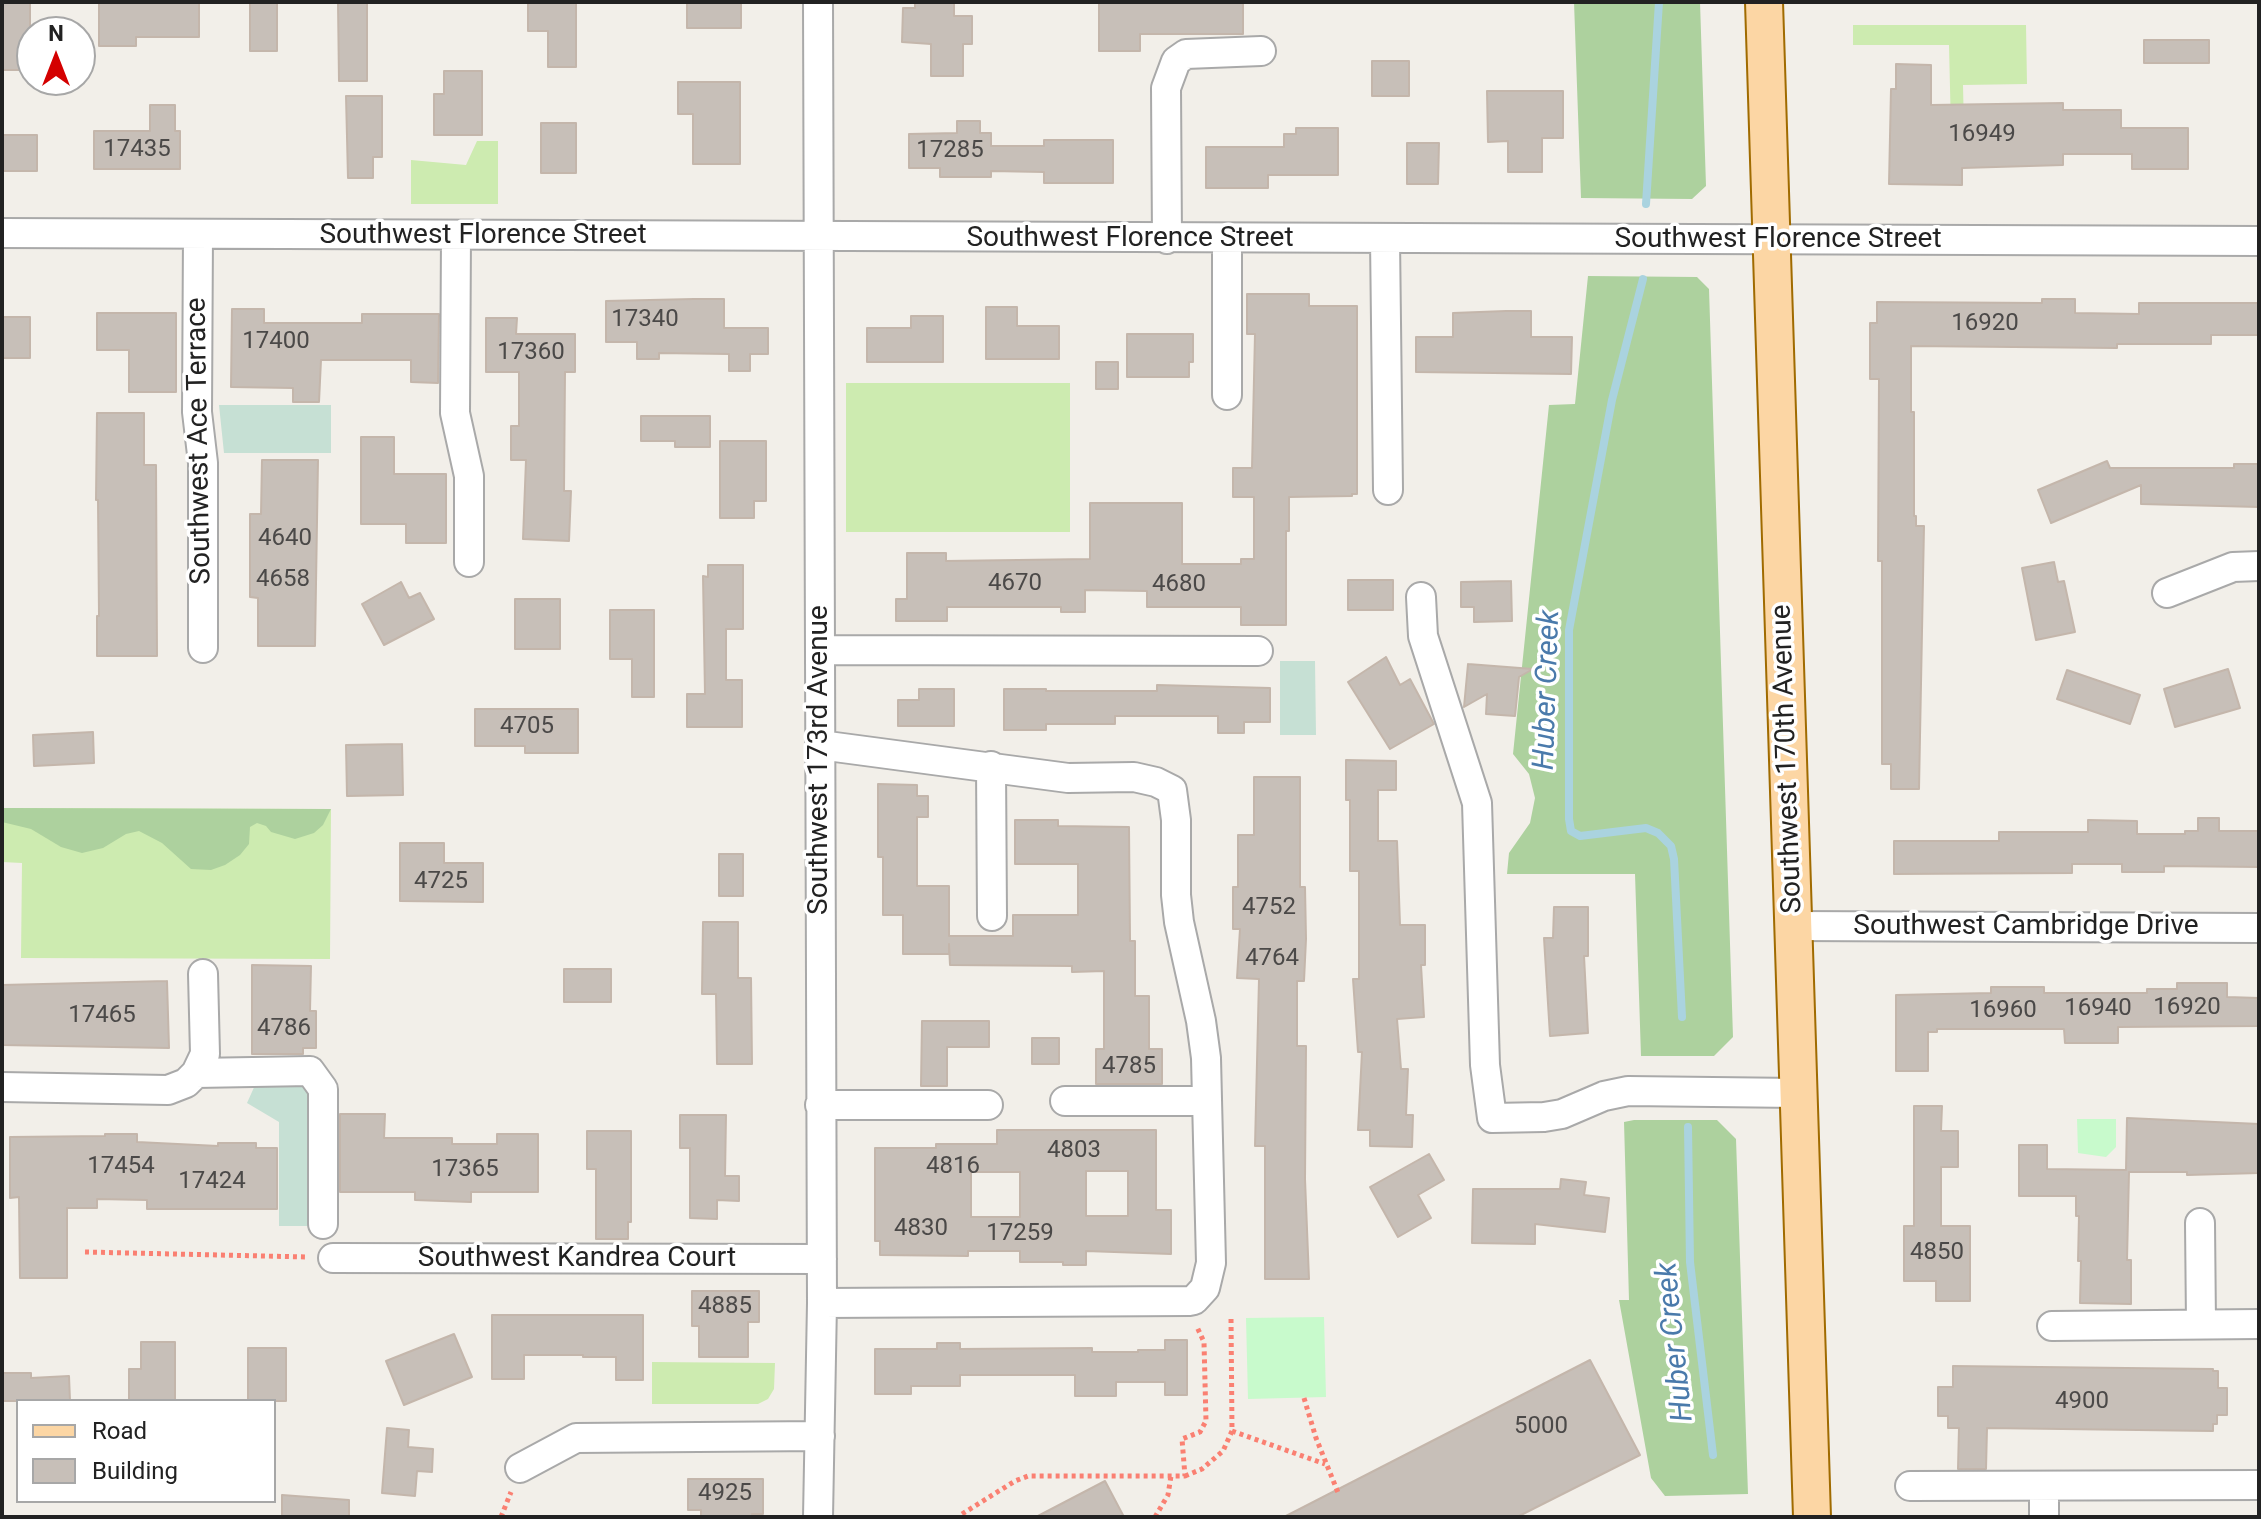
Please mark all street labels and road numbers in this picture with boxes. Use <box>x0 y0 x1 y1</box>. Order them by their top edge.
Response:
street label: Southwest Florence Street <box>319 219 647 253</box>
street label: Southwest Florence Street <box>966 222 1294 256</box>
street label: Southwest Florence Street <box>1614 223 1942 257</box>
street label: Southwest Ace Terrace <box>181 297 219 585</box>
street label: Southwest 170th Avenue <box>1766 604 1810 914</box>
street label: Southwest 173rd Avenue <box>803 605 837 915</box>
street label: Southwest Cambridge Drive <box>1853 910 2199 944</box>
street label: Southwest Kandrea Court <box>418 1242 736 1276</box>

